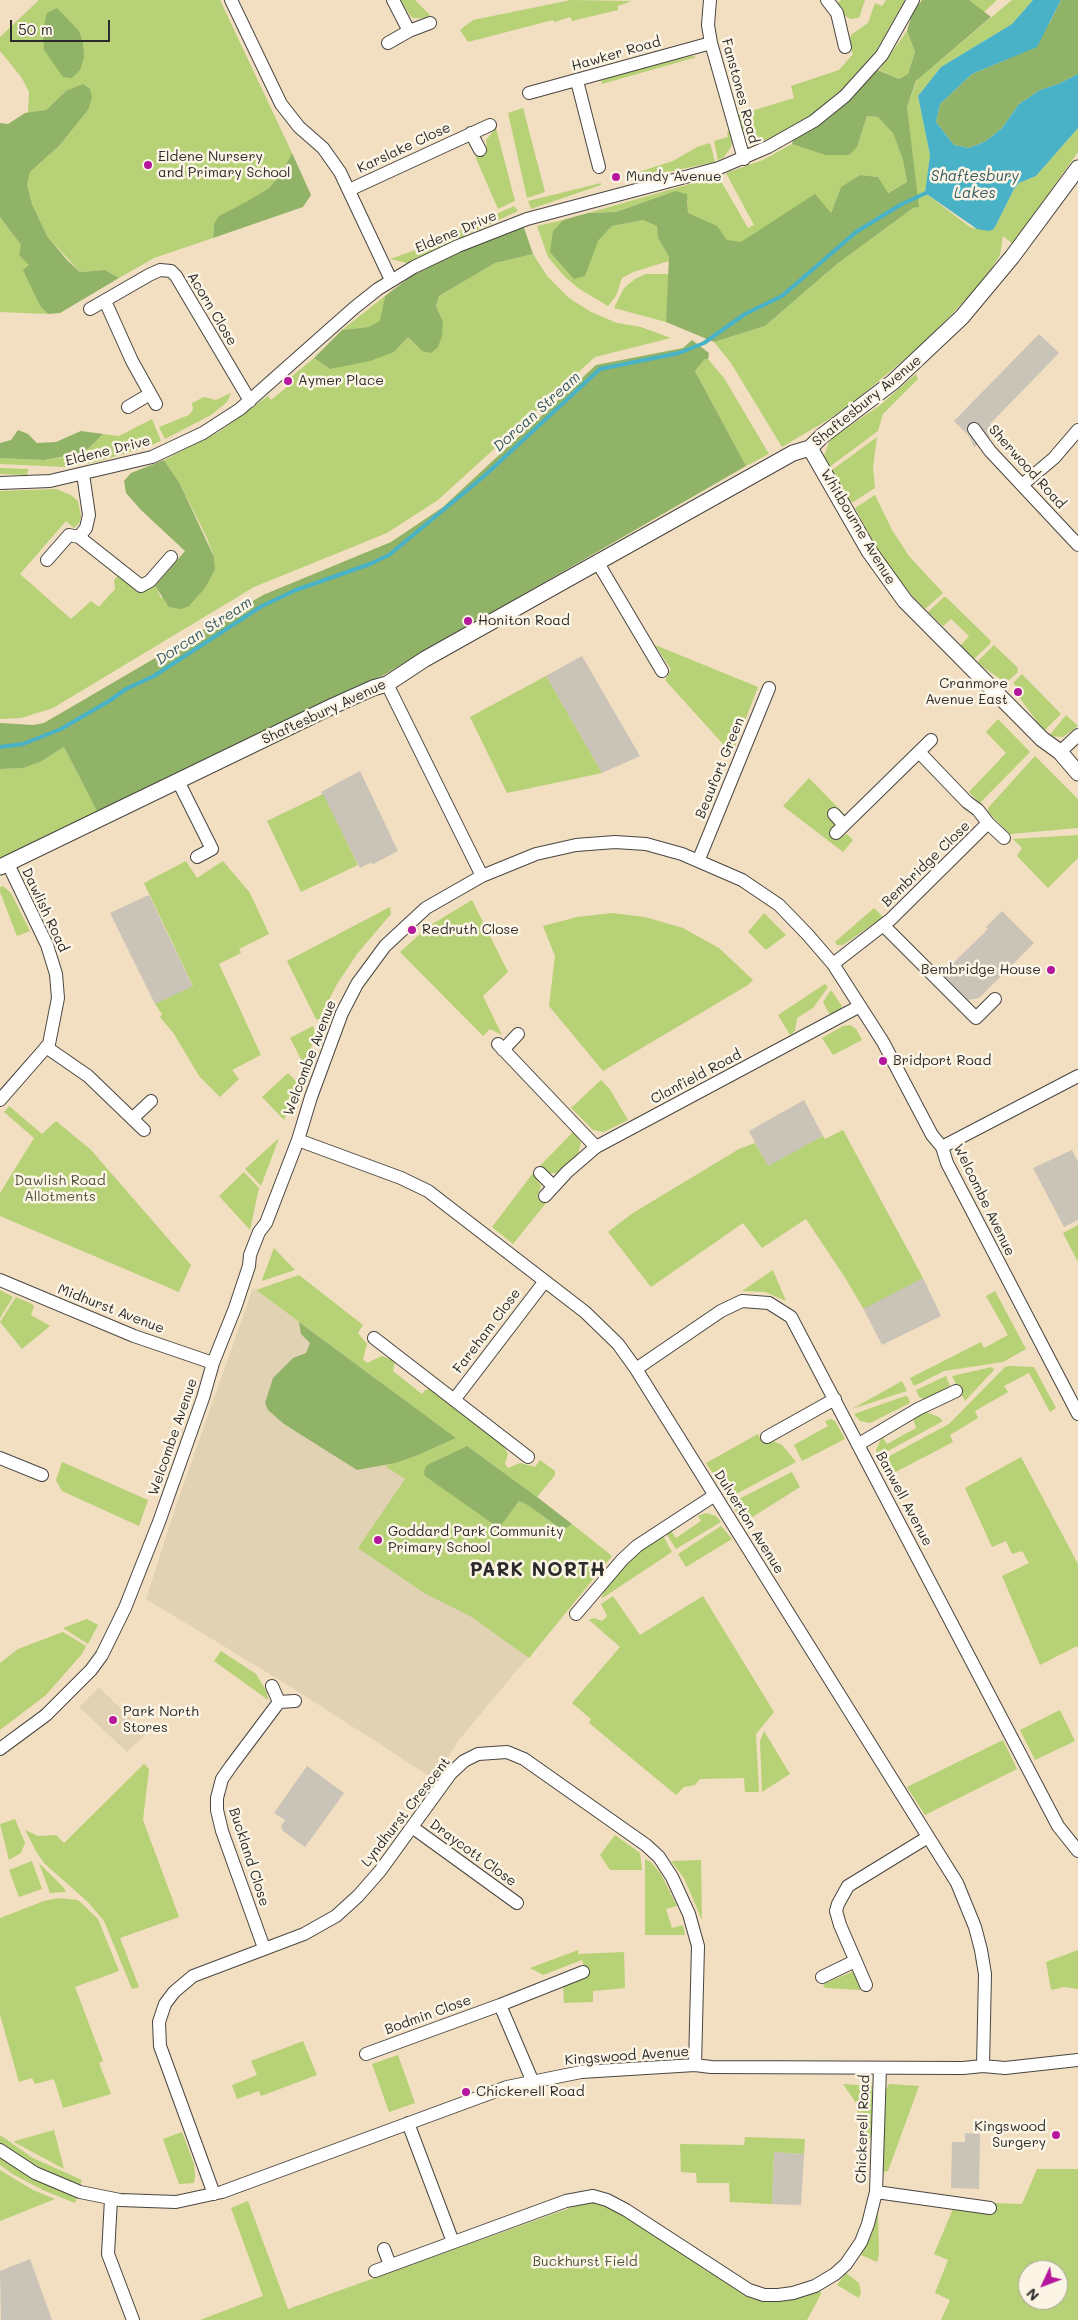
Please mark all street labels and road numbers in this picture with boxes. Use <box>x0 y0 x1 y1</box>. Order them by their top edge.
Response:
street label: Hawker Road <box>569 33 663 75</box>
street label: Fanstones Road <box>718 37 762 145</box>
street label: Karslake Close <box>355 119 453 177</box>
street label: Eldene Drive <box>413 207 499 257</box>
street label: Acorn Close <box>183 269 241 349</box>
street label: Shaftesbury Avenue <box>809 352 925 450</box>
street label: Sherwood Road <box>985 422 1069 512</box>
street label: Eldene Drive <box>64 432 152 470</box>
street label: Whitbourne Avenue <box>817 466 899 588</box>
street label: Shaftesbury Avenue <box>259 676 389 748</box>
street label: Beaufort Green <box>692 715 748 821</box>
street label: Bembridge Close <box>878 818 974 910</box>
street label: Dawlish Road <box>18 865 72 955</box>
street label: Welcombe Avenue <box>280 998 340 1118</box>
street label: Clanfield Road <box>648 1046 744 1108</box>
street label: Welcombe Avenue <box>950 1141 1018 1259</box>
street label: Midhurst Avenue <box>55 1281 167 1337</box>
street label: Fareham Close <box>450 1285 524 1377</box>
street label: Welcombe Avenue <box>145 1376 201 1498</box>
street label: Banwell Avenue <box>872 1449 936 1549</box>
street label: Dulverton Avenue <box>710 1467 788 1577</box>
street label: Lyndhurst Crescent <box>358 1754 454 1870</box>
street label: Buckland Close <box>225 1806 273 1908</box>
street label: Draycott Close <box>426 1816 520 1890</box>
street label: Bodmin Close <box>382 1992 474 2038</box>
street label: Kingswood Avenue <box>564 2043 690 2069</box>
street label: Chickerell Road <box>853 2074 873 2184</box>

